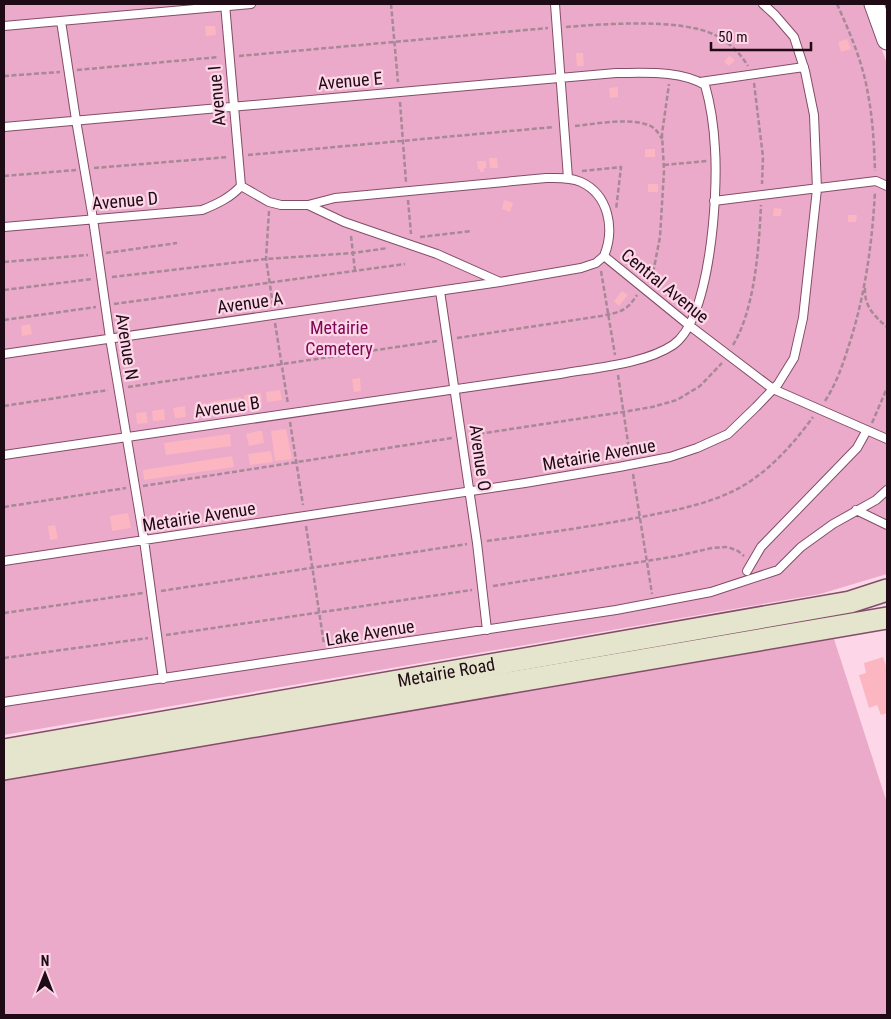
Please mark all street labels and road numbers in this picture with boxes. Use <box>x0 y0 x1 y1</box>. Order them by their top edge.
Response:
street label: Avenue I <box>203 65 230 127</box>
street label: Avenue E <box>317 67 383 94</box>
street label: Avenue D <box>91 187 159 214</box>
street label: Central Avenue <box>617 244 713 327</box>
street label: Avenue A <box>216 287 285 318</box>
street label: Avenue N <box>112 312 143 382</box>
street label: Avenue B <box>193 392 261 421</box>
street label: Avenue O <box>465 423 496 492</box>
street label: Metairie Avenue <box>541 434 657 475</box>
street label: Metairie Avenue <box>141 497 257 536</box>
street label: Lake Avenue <box>324 615 416 650</box>
street label: Metairie Road <box>396 653 497 691</box>

